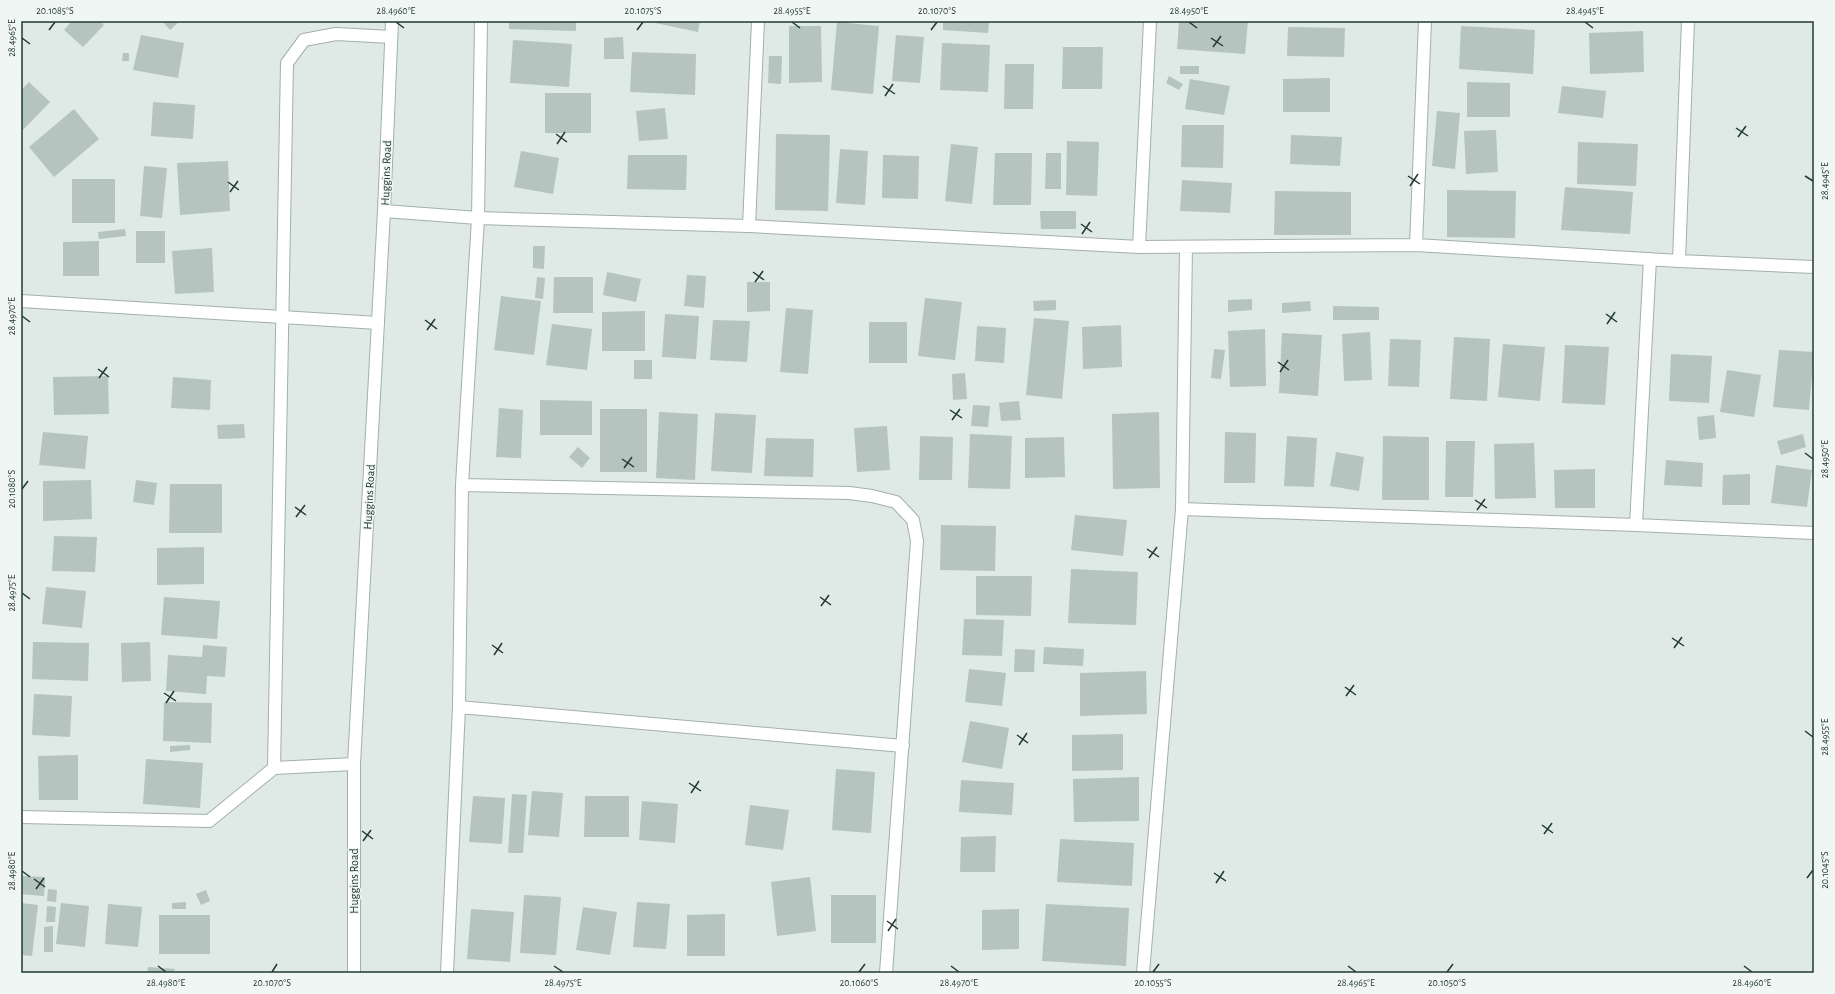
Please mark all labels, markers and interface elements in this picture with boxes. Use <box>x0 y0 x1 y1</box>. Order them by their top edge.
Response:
text: 20.1085°S <box>36 6 74 16</box>
text: 28.4960°E <box>377 6 416 16</box>
text: 20.1075°S <box>625 6 662 16</box>
text: 28.4955°E <box>773 6 811 16</box>
text: 20.1070°S <box>918 6 956 16</box>
text: 28.4950°E <box>1170 6 1208 16</box>
text: 28.4945°E <box>1566 6 1604 16</box>
text: 28.4965°E <box>7 19 17 57</box>
street label: Huggins Road <box>379 140 393 206</box>
text: 28.4945°E <box>1820 162 1830 200</box>
text: 28.4970°E <box>7 297 17 335</box>
text: 28.4950°E <box>1820 440 1830 478</box>
street label: Huggins Road <box>361 464 377 530</box>
text: 20.1080°S <box>7 469 17 508</box>
text: 28.4975°E <box>7 574 17 612</box>
text: 28.4955°E <box>1820 718 1830 756</box>
street label: Huggins Road <box>348 848 360 914</box>
text: 28.4980°E <box>7 851 17 890</box>
text: 20.1045°S <box>1820 851 1830 889</box>
text: 28.4980°E <box>147 978 186 988</box>
text: 20.1070°S <box>253 978 291 988</box>
text: 28.4975°E <box>544 978 582 988</box>
text: 20.1060°S <box>840 978 879 988</box>
text: 28.4970°E <box>940 978 978 988</box>
text: 20.1055°S <box>1135 978 1172 988</box>
text: 28.4965°E <box>1337 978 1375 988</box>
text: 20.1050°S <box>1428 978 1466 988</box>
text: 28.4960°E <box>1733 978 1772 988</box>

